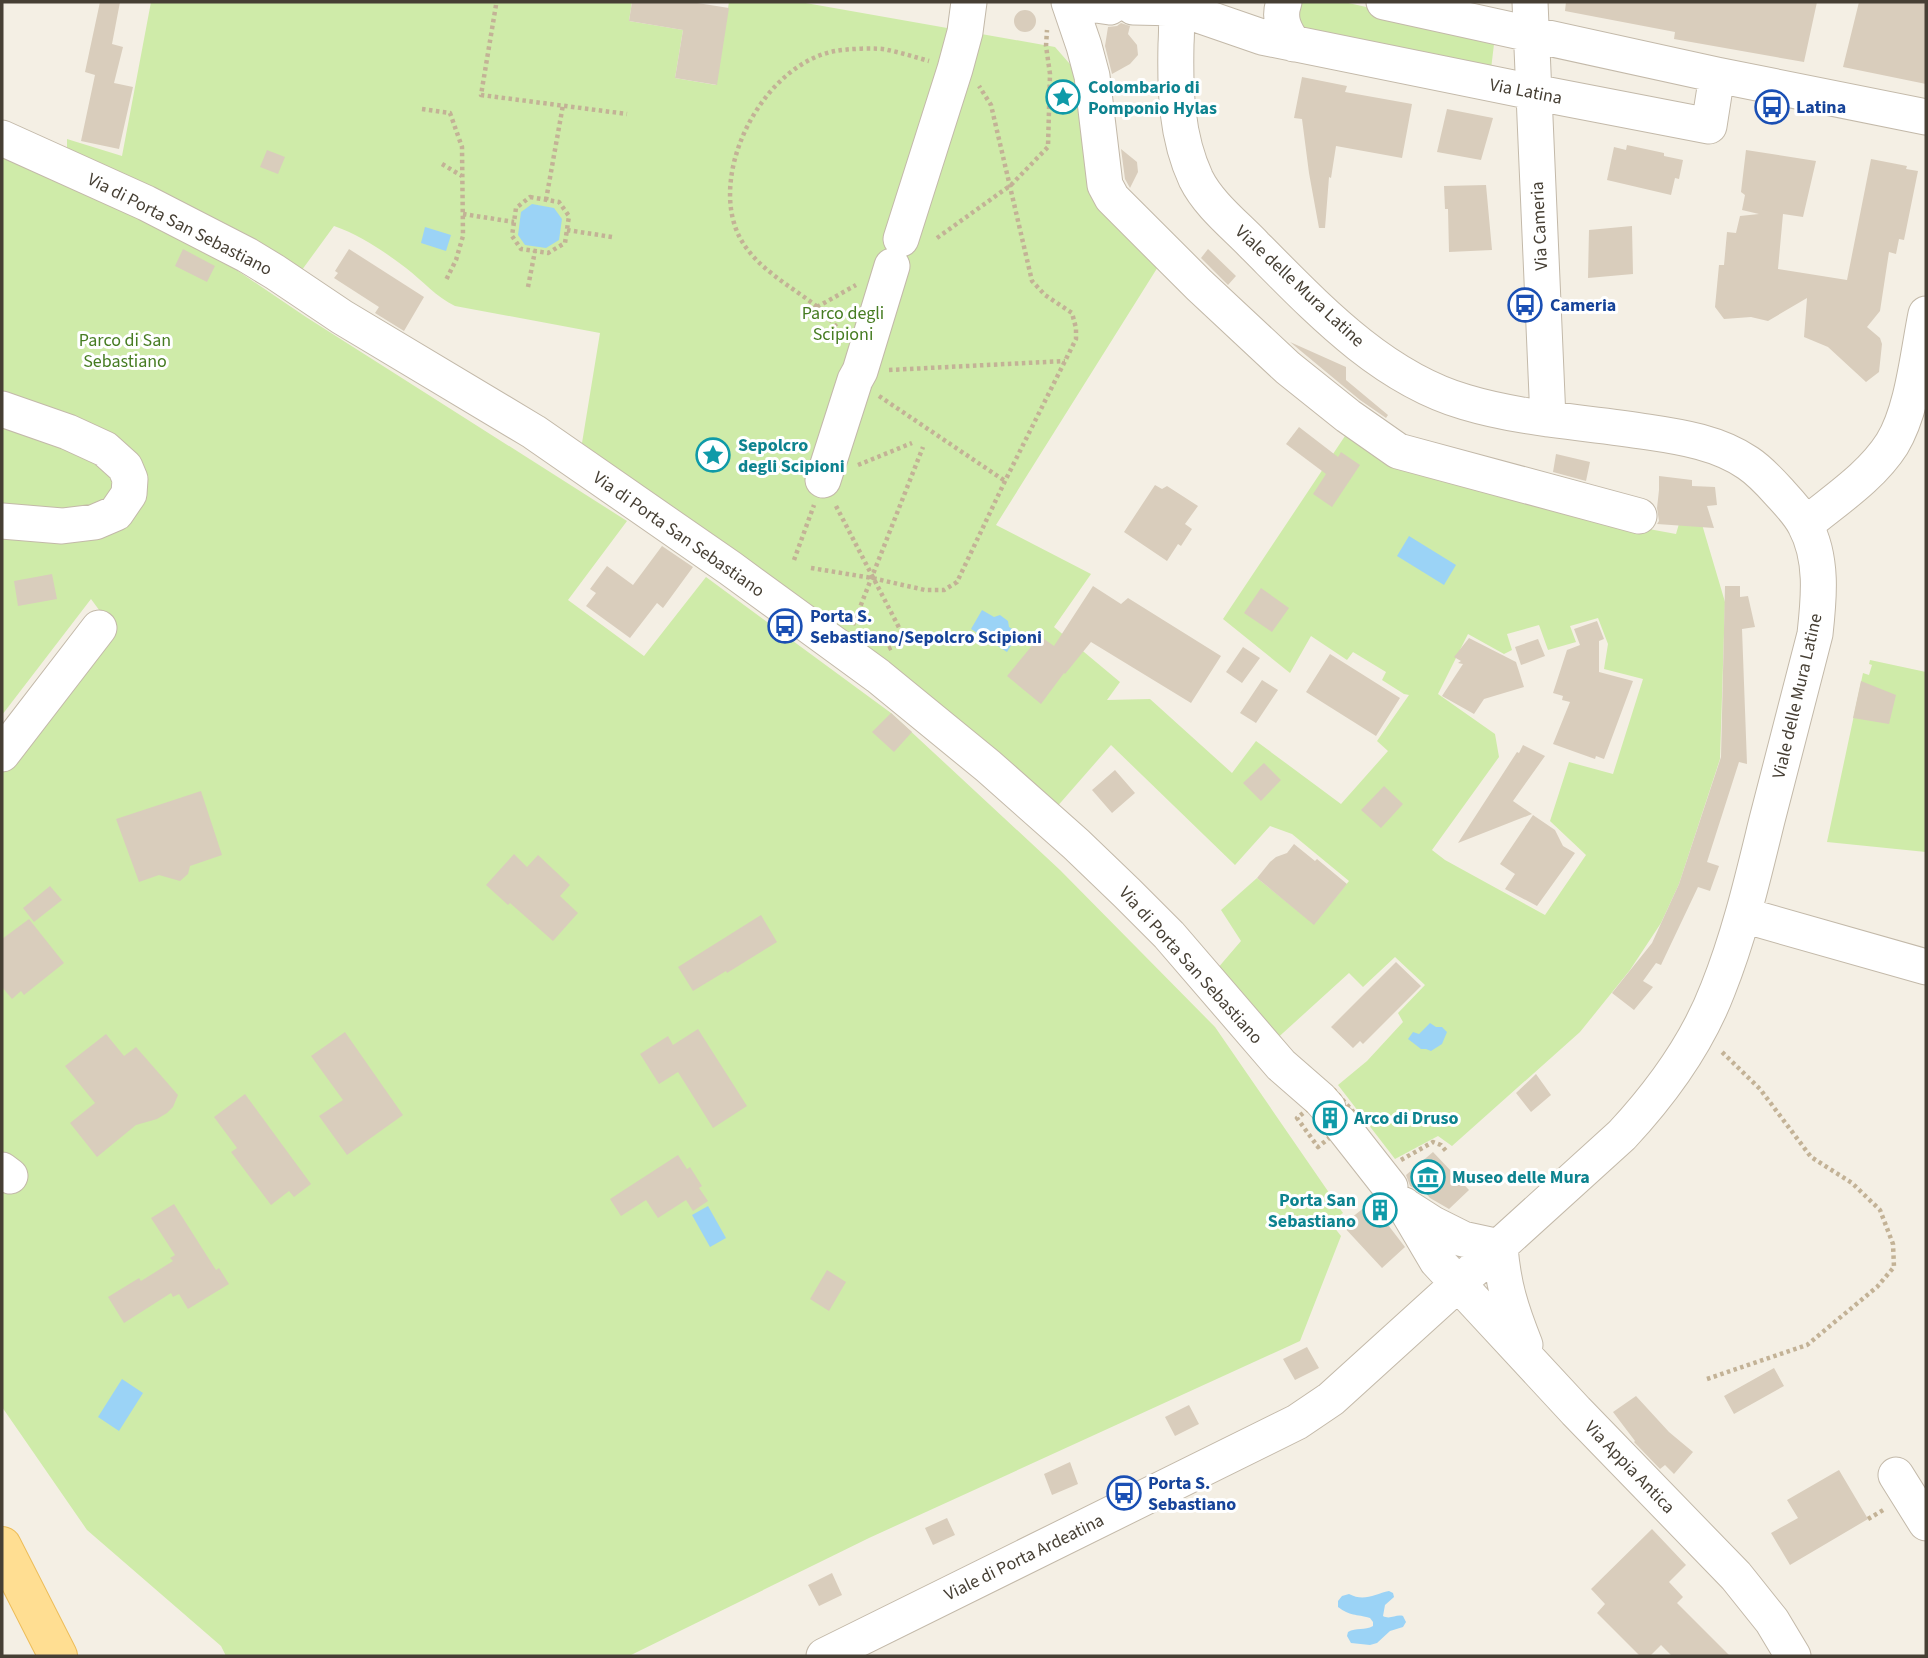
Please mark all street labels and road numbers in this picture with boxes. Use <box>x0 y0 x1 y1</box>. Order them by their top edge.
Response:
street label: Via Latina <box>1488 72 1564 111</box>
street label: Via di Porta San Sebastiano <box>83 167 276 282</box>
street label: Via Cameria <box>1525 181 1554 271</box>
street label: Viale delle Mura Latine <box>1229 220 1370 353</box>
street label: Via di Porta San Sebastiano <box>588 466 770 603</box>
street label: Viale delle Mura Latine <box>1766 611 1829 781</box>
street label: Via di Porta San Sebastiano <box>1113 881 1268 1050</box>
street label: Via Appia Antica <box>1579 1415 1680 1519</box>
street label: Viale di Porta Ardeatina <box>940 1508 1108 1607</box>

